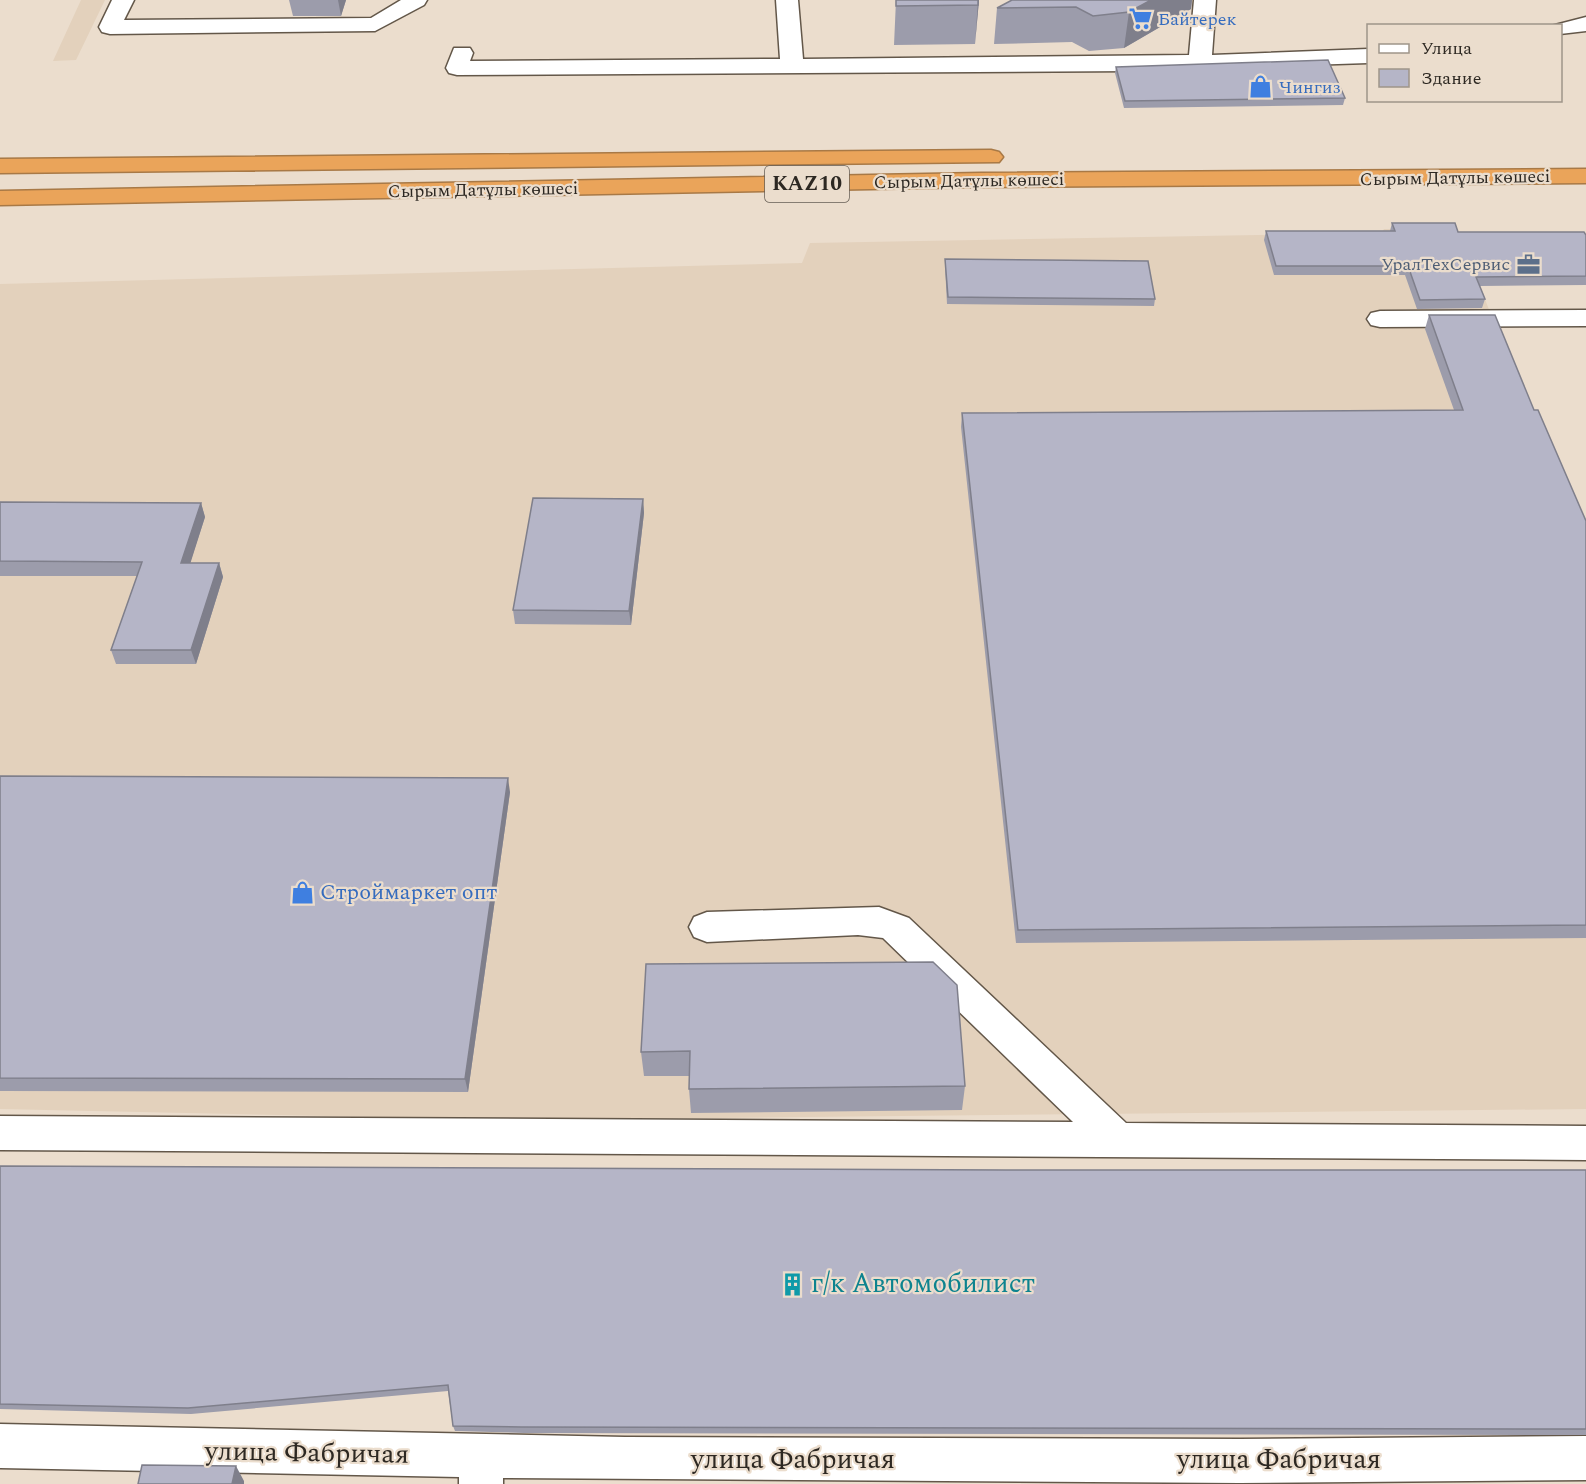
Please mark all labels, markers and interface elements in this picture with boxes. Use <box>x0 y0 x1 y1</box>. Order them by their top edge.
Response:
supermarket icon: Байтерек <box>1127 6 1153 32</box>
place label: Байтерек <box>1158 6 1236 33</box>
legend <box>1367 24 1562 102</box>
text: Улица <box>1421 35 1472 62</box>
text: Здание <box>1421 65 1481 92</box>
shop icon: Чингиз <box>1248 74 1274 100</box>
place label: Чингиз <box>1279 74 1341 101</box>
street label: Сырым Датұлы көшесі <box>1359 163 1551 193</box>
road number: KAZ10 <box>765 166 849 202</box>
street label: Сырым Датұлы көшесі <box>873 166 1065 196</box>
street label: Сырым Датұлы көшесі <box>387 175 579 205</box>
place label: УралТехСервис <box>1381 251 1510 278</box>
office icon: УралТехСервис <box>1515 251 1541 277</box>
place label: Строймаркет опт <box>320 876 498 909</box>
shop icon: Строймаркет опт <box>289 879 315 905</box>
place label: г/к Автомобилист <box>811 1263 1035 1305</box>
building icon: г/к Автомобилист <box>780 1271 806 1297</box>
street label: улица Фабричая <box>204 1430 409 1476</box>
street label: улица Фабричая <box>690 1439 895 1481</box>
street label: улица Фабричая <box>1176 1439 1381 1481</box>

